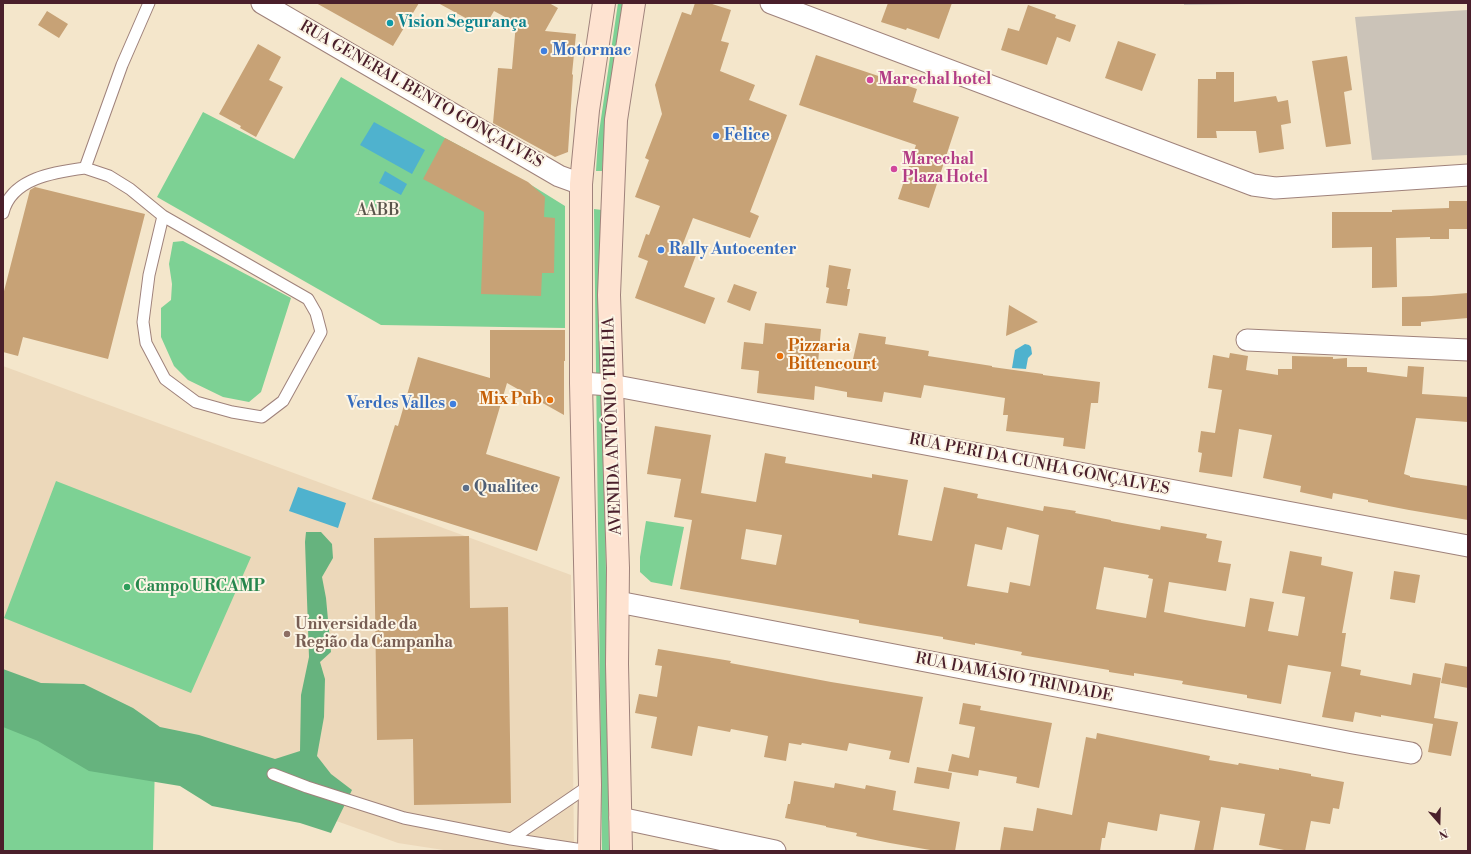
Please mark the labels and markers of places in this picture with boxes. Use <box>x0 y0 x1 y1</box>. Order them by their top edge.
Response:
place label: Vision Segurança <box>398 13 527 33</box>
marker: Vision Segurança <box>385 18 395 28</box>
place label: Motormac <box>552 41 631 61</box>
marker: Motormac <box>539 46 549 56</box>
place label: Marechal hotel <box>878 70 991 90</box>
marker: Marechal hotel <box>865 75 875 85</box>
place label: Felice <box>724 126 770 146</box>
marker: Felice <box>711 131 721 141</box>
place label: Marechal Plaza Hotel <box>902 150 988 188</box>
marker: Marechal Plaza Hotel <box>889 164 899 174</box>
place label: Rally Autocenter <box>669 240 796 260</box>
marker: Rally Autocenter <box>656 245 666 255</box>
place label: Pizzaria Bittencourt <box>788 337 877 375</box>
marker: Pizzaria Bittencourt <box>775 351 785 361</box>
place label: Mix Pub <box>479 390 542 410</box>
place label: Verdes Valles <box>347 394 445 414</box>
marker: Mix Pub <box>545 395 555 405</box>
marker: Verdes Valles <box>448 399 458 409</box>
place label: Qualitec <box>474 478 539 498</box>
marker: Qualitec <box>461 483 471 493</box>
place label: Campo URCAMP <box>135 577 265 597</box>
marker: Campo URCAMP <box>122 582 132 592</box>
place label: Universidade da Região da Campanha <box>295 615 453 653</box>
marker: Universidade da Região da Campanha <box>282 629 292 639</box>

